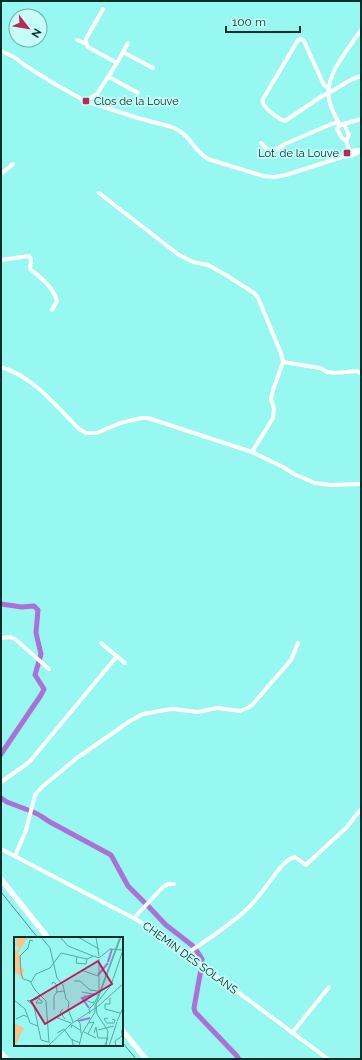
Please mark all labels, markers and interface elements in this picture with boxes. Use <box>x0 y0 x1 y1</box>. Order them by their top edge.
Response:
north arrow <box>8 8 48 48</box>
scale bar <box>226 8 300 34</box>
text: 100 m <box>232 15 266 29</box>
text: N <box>28 26 44 40</box>
place label: Clos de la Louve <box>94 95 179 108</box>
marker: Clos de la Louve <box>81 96 91 106</box>
place label: Lot. de la Louve <box>258 147 340 160</box>
marker: Lot. de la Louve <box>342 148 352 158</box>
street label: CHEMIN DES SOLANS <box>140 919 240 997</box>
inset map <box>14 937 123 1046</box>

